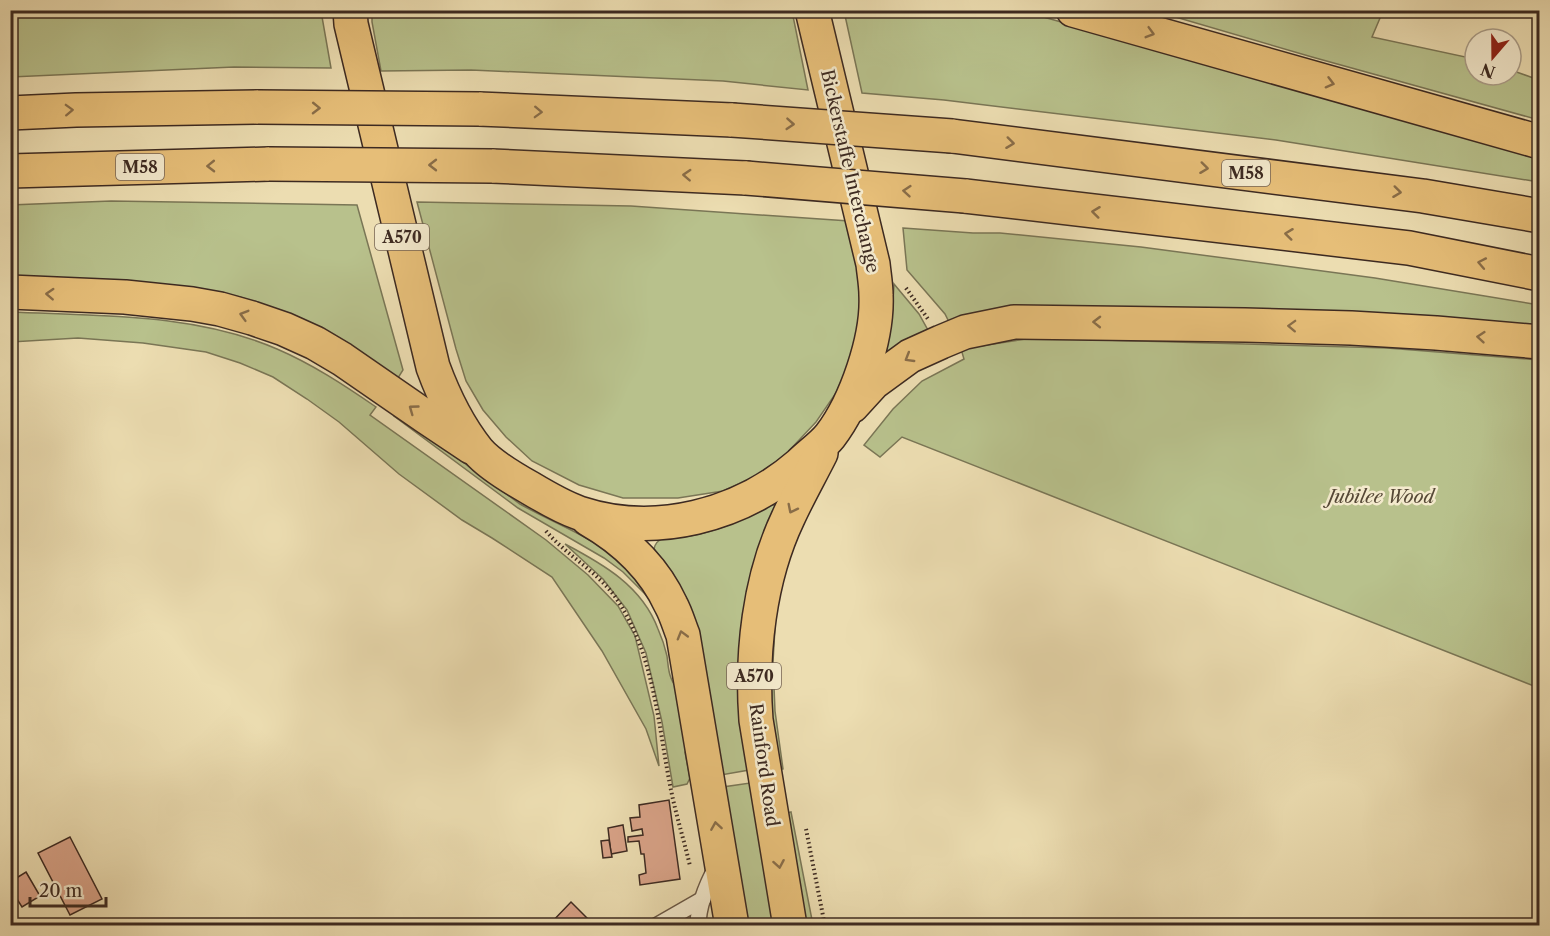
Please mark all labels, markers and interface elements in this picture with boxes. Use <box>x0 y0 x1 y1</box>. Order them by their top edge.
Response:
one-way arrow <box>1144 26 1155 38</box>
north arrow <box>1463 27 1523 87</box>
text: N <box>1478 59 1498 83</box>
street label: Bickerstaffe Interchange <box>816 67 884 275</box>
one-way arrow <box>1325 76 1335 89</box>
one-way arrow <box>312 101 321 114</box>
one-way arrow <box>64 104 73 116</box>
one-way arrow <box>533 105 542 118</box>
one-way arrow <box>786 117 795 130</box>
one-way arrow <box>1006 136 1015 149</box>
road number: M58 <box>116 154 164 180</box>
one-way arrow <box>206 159 215 172</box>
one-way arrow <box>429 159 438 172</box>
road number: M58 <box>1222 160 1270 186</box>
one-way arrow <box>1199 161 1208 173</box>
one-way arrow <box>683 168 692 181</box>
one-way arrow <box>902 185 911 198</box>
one-way arrow <box>1392 186 1402 198</box>
one-way arrow <box>1091 206 1100 218</box>
road number: A570 <box>375 224 429 250</box>
one-way arrow <box>1285 229 1294 241</box>
one-way arrow <box>1477 257 1487 270</box>
one-way arrow <box>46 287 55 300</box>
one-way arrow <box>239 310 249 323</box>
one-way arrow <box>1093 316 1102 328</box>
one-way arrow <box>1288 320 1297 333</box>
one-way arrow <box>1477 331 1486 344</box>
one-way arrow <box>905 351 915 362</box>
one-way arrow <box>409 405 420 416</box>
park label: Jubilee Wood <box>1323 486 1437 508</box>
one-way arrow <box>788 502 800 513</box>
one-way arrow <box>677 630 689 640</box>
road number: A570 <box>727 663 781 689</box>
street label: Rainford Road <box>744 702 784 828</box>
one-way arrow <box>710 822 722 831</box>
one-way arrow <box>772 859 785 869</box>
scale bar <box>30 870 106 908</box>
text: 20 m <box>39 880 83 902</box>

